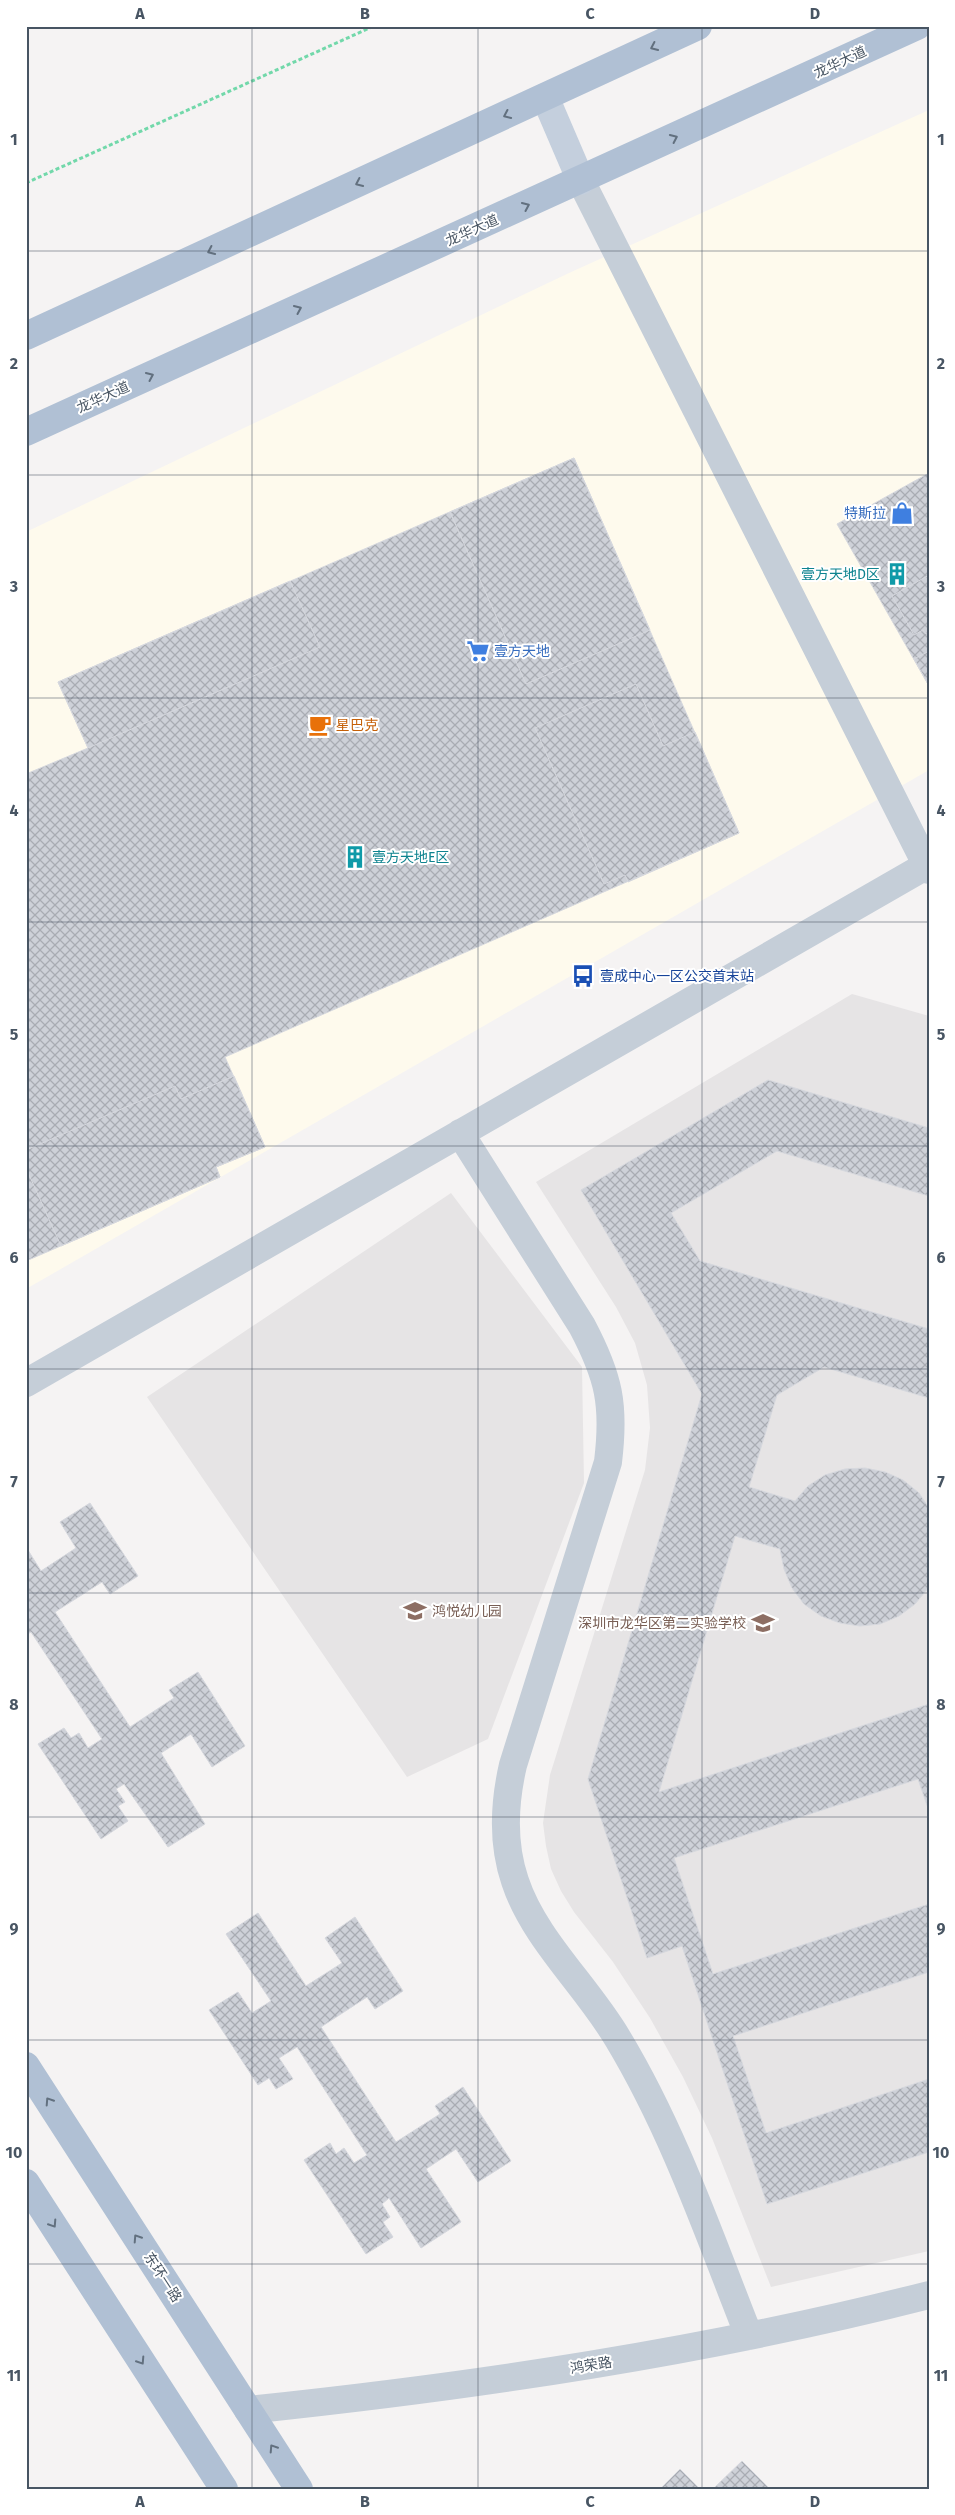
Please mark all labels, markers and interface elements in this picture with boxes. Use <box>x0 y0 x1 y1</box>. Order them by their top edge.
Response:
text: A <box>134 4 145 23</box>
text: B <box>360 4 370 23</box>
text: C <box>585 4 595 23</box>
text: D <box>810 4 820 23</box>
one-way arrow <box>650 40 659 51</box>
street label: 龙华大道 <box>811 43 869 82</box>
one-way arrow <box>503 109 512 119</box>
text: 1 <box>10 130 18 149</box>
text: 1 <box>937 130 945 149</box>
one-way arrow <box>669 134 678 144</box>
one-way arrow <box>355 176 364 187</box>
one-way arrow <box>521 201 530 212</box>
street label: 龙华大道 <box>443 211 501 250</box>
one-way arrow <box>207 244 216 255</box>
one-way arrow <box>293 305 302 315</box>
text: 2 <box>10 354 18 373</box>
text: 2 <box>937 354 945 373</box>
one-way arrow <box>145 372 154 382</box>
street label: 龙华大道 <box>74 378 132 417</box>
shop icon: 特斯拉 <box>889 500 915 526</box>
place label: 特斯拉 <box>844 505 886 522</box>
building icon: 壹方天地D区 <box>884 561 910 587</box>
place label: 壹方天地D区 <box>801 566 880 583</box>
text: 3 <box>9 577 18 596</box>
text: 3 <box>936 577 945 596</box>
supermarket icon: 壹方天地 <box>465 638 491 664</box>
place label: 壹方天地 <box>494 643 550 660</box>
cafe icon: 星巴克 <box>307 712 333 738</box>
place label: 星巴克 <box>336 717 378 734</box>
text: 4 <box>9 801 19 820</box>
text: 4 <box>936 801 946 820</box>
building icon: 壹方天地E区 <box>342 844 368 870</box>
place label: 壹方天地E区 <box>372 849 450 866</box>
bus stop icon: 壹成中心一区公交首末站 <box>570 963 596 989</box>
place label: 壹成中心一区公交首末站 <box>600 968 754 985</box>
text: 5 <box>10 1025 19 1044</box>
text: 5 <box>937 1025 946 1044</box>
text: 6 <box>9 1248 19 1267</box>
text: 6 <box>936 1248 946 1267</box>
text: 7 <box>10 1472 18 1491</box>
text: 7 <box>937 1472 945 1491</box>
school or university icon: 鸿悦幼儿园 <box>402 1598 428 1624</box>
place label: 鸿悦幼儿园 <box>432 1603 502 1620</box>
school or university icon: 深圳市龙华区第二实验学校 <box>750 1610 776 1636</box>
place label: 深圳市龙华区第二实验学校 <box>578 1615 746 1632</box>
text: 8 <box>9 1695 19 1714</box>
text: 8 <box>936 1695 946 1714</box>
text: 9 <box>10 1919 19 1938</box>
text: 9 <box>937 1919 946 1938</box>
one-way arrow <box>46 2097 55 2107</box>
text: 10 <box>6 2143 22 2162</box>
text: 10 <box>933 2143 949 2162</box>
one-way arrow <box>47 2219 56 2228</box>
one-way arrow <box>134 2234 143 2243</box>
street label: 东环一路 <box>140 2249 185 2305</box>
street label: 鸿荣路 <box>569 2354 613 2377</box>
one-way arrow <box>135 2355 144 2364</box>
text: 11 <box>7 2366 21 2385</box>
text: 11 <box>934 2366 948 2385</box>
one-way arrow <box>269 2444 279 2453</box>
text: A <box>134 2492 145 2511</box>
text: B <box>360 2492 370 2511</box>
text: C <box>585 2492 595 2511</box>
text: D <box>810 2492 820 2511</box>

